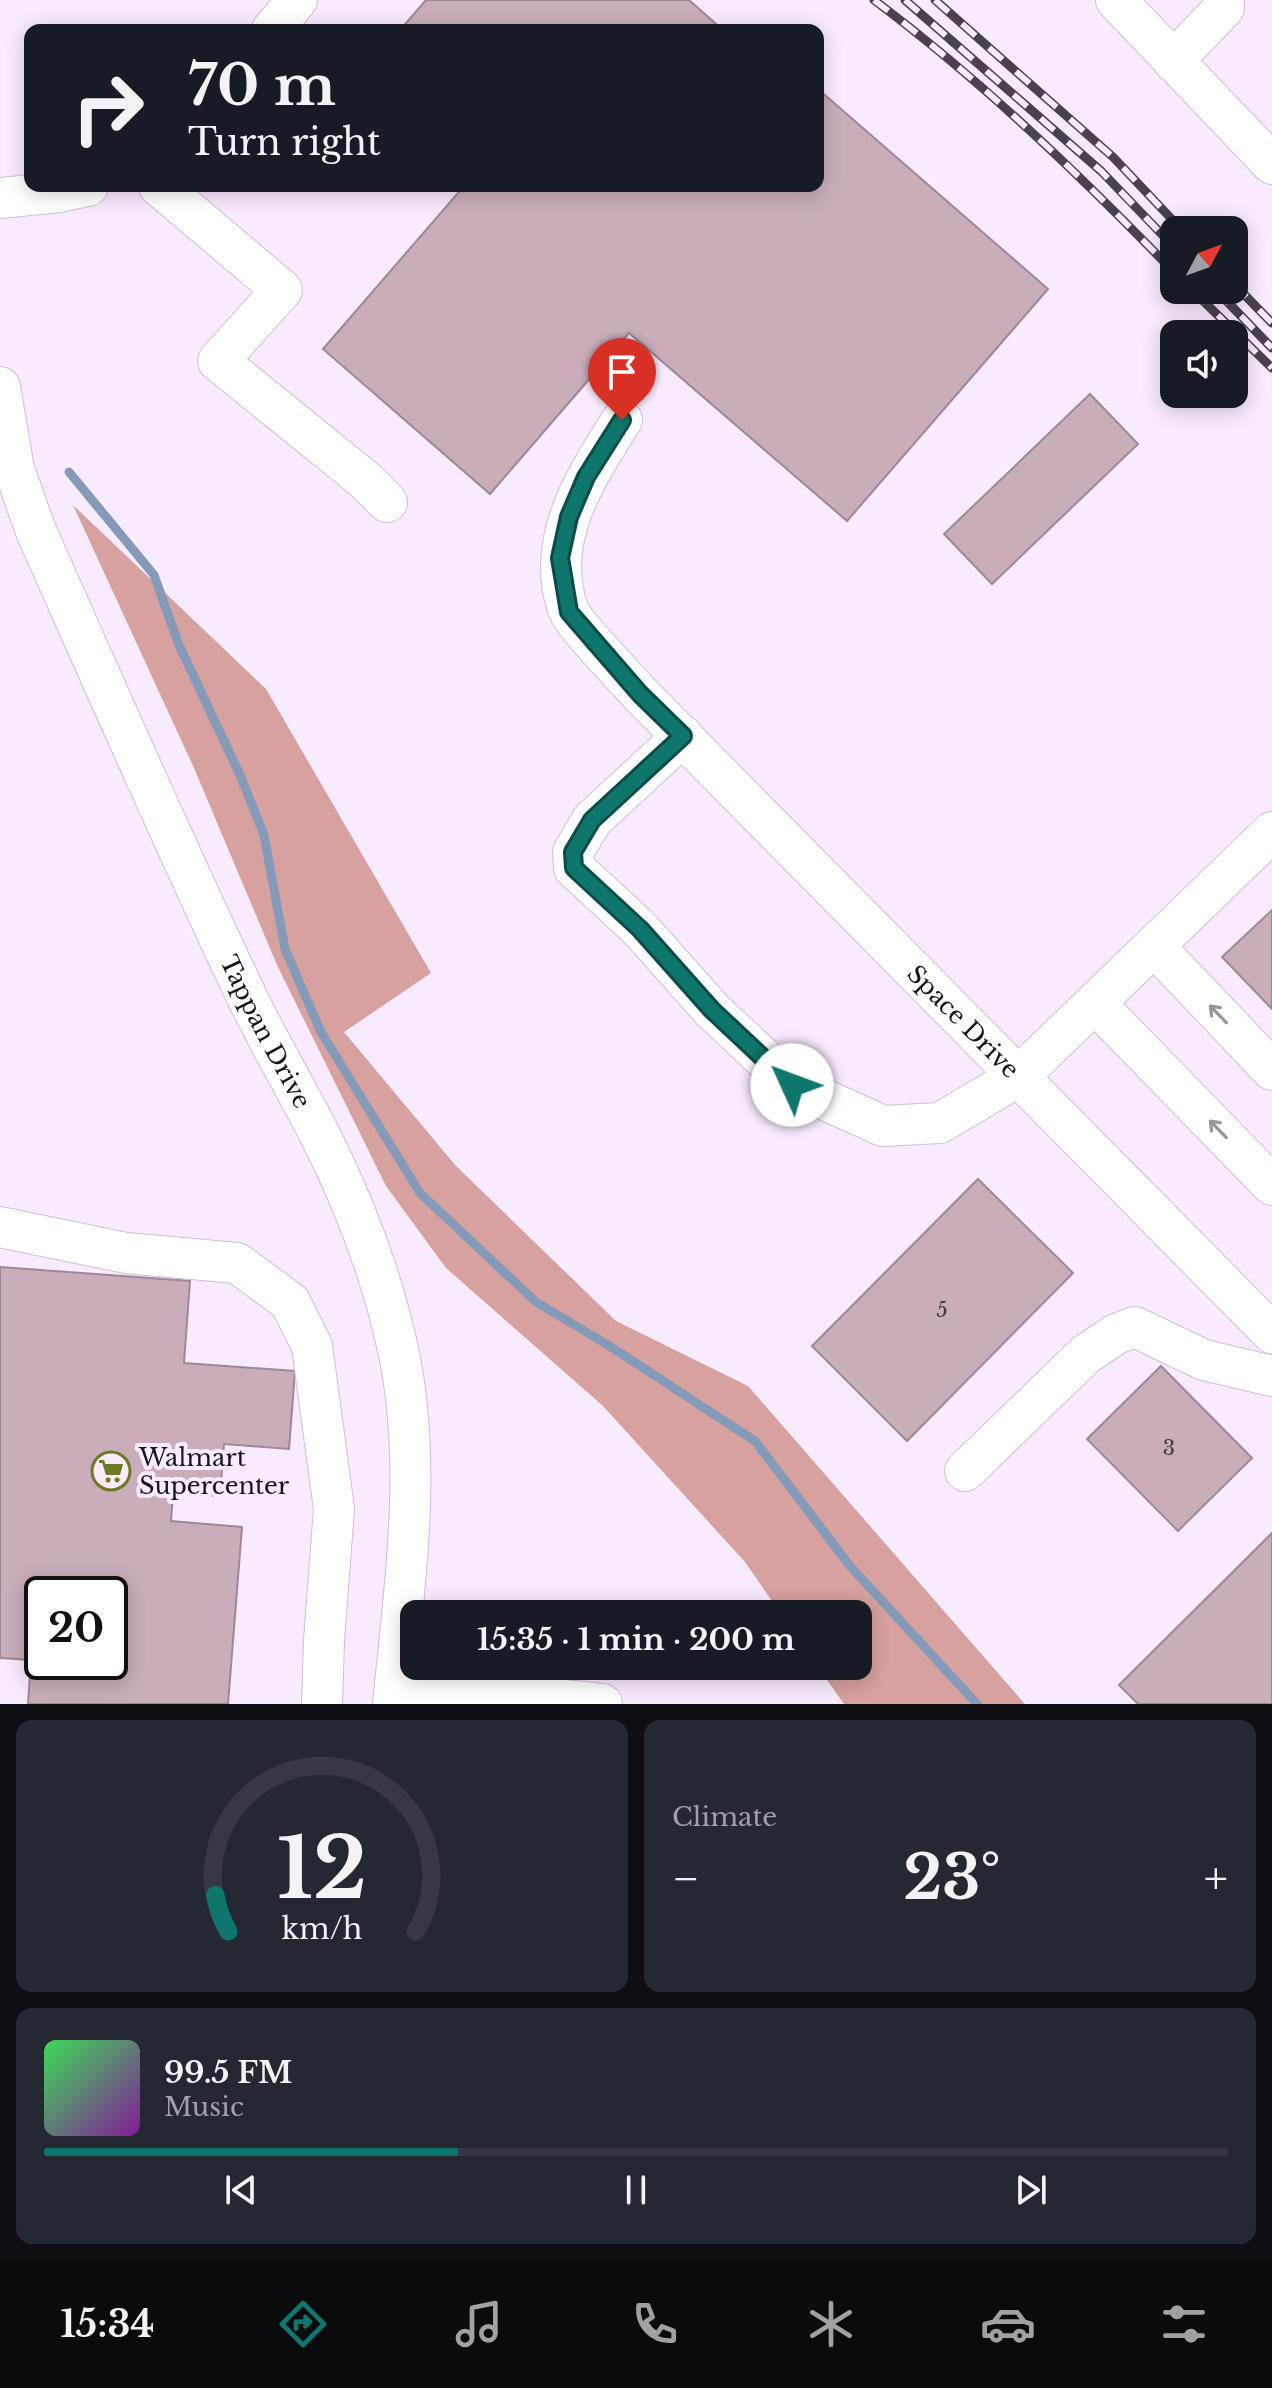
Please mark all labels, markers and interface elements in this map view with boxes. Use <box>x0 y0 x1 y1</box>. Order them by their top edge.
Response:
text: 70 m <box>188 51 336 120</box>
icon: right <box>56 56 160 160</box>
text: Turn right <box>188 120 381 165</box>
north arrow <box>1160 216 1248 304</box>
map controls <box>1160 216 1248 408</box>
button: sound <box>1160 320 1248 408</box>
pin <box>588 338 656 420</box>
icon: arrive <box>600 350 644 394</box>
street label: Tappan Drive <box>215 951 318 1113</box>
street label: Space Drive <box>902 959 1026 1084</box>
one-way arrow <box>1209 1004 1228 1024</box>
position arrow <box>750 1043 834 1127</box>
one-way arrow <box>1208 1119 1227 1139</box>
house number: 5 <box>936 1298 948 1322</box>
house number: 3 <box>1163 1436 1175 1460</box>
place label: Walmart Supercenter <box>138 1443 290 1500</box>
supermarket icon: Walmart Supercenter <box>90 1450 132 1492</box>
speed limit sign: 20 <box>24 1576 128 1680</box>
text: 15:35 · 1 min · 200 m <box>477 1621 795 1658</box>
text: Climate <box>672 1801 777 1833</box>
text: 12 <box>277 1817 367 1920</box>
text: 23° <box>903 1841 1001 1915</box>
text: − <box>672 1851 700 1906</box>
text: + <box>1204 1851 1228 1906</box>
text: km/h <box>281 1911 363 1947</box>
text: 99.5 FM <box>164 2054 292 2091</box>
text: Music <box>164 2091 244 2123</box>
icon: previous <box>219 2168 263 2212</box>
icon: pause <box>614 2168 658 2212</box>
icon: next <box>1009 2168 1053 2212</box>
icon: directions <box>275 2296 331 2352</box>
icon: music <box>451 2296 507 2352</box>
icon: phone <box>627 2296 683 2352</box>
icon: climate <box>803 2296 859 2352</box>
icon: car <box>980 2296 1036 2352</box>
icon: filters <box>1156 2296 1212 2352</box>
text: 15:34 <box>60 2302 154 2347</box>

